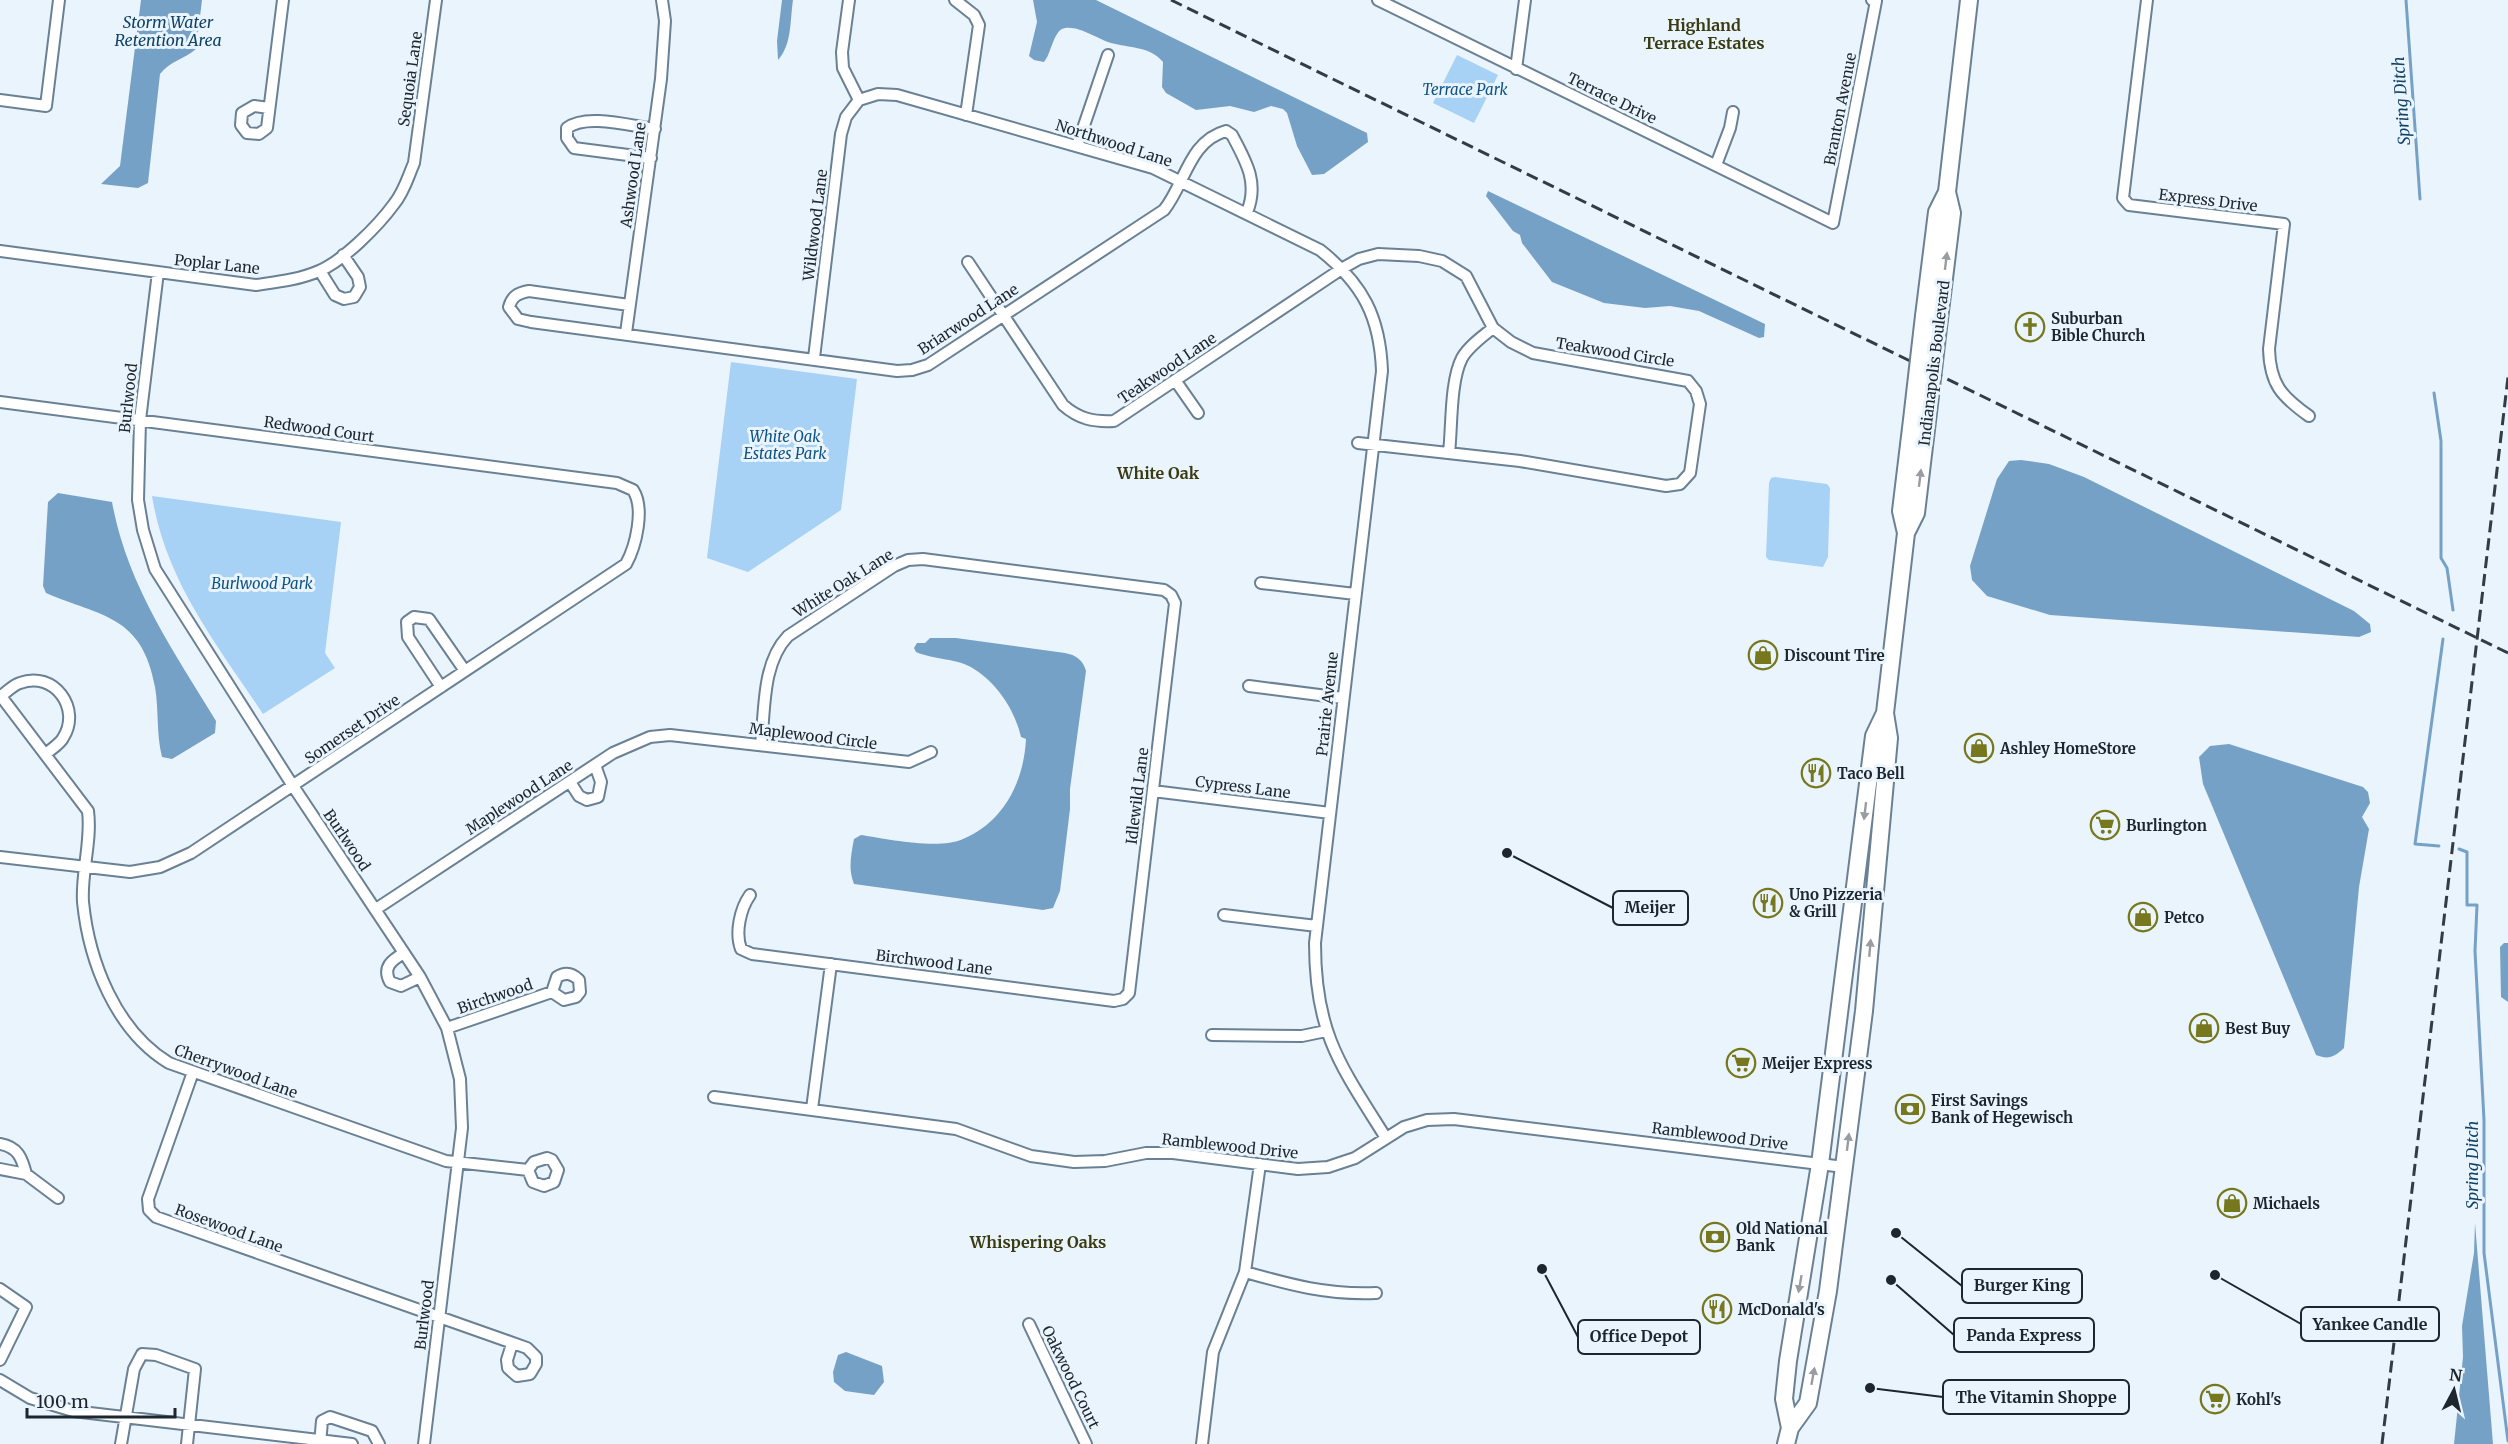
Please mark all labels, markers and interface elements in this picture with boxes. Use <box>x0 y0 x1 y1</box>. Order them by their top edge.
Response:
water label: Storm Water Retention Area <box>114 12 222 50</box>
district label: Highland Terrace Estates <box>1644 15 1764 53</box>
street label: Sequoia Lane <box>394 30 426 128</box>
street label: Branton Avenue <box>1820 51 1860 167</box>
water label: Spring Ditch <box>2388 56 2414 146</box>
street label: Terrace Drive <box>1564 68 1660 128</box>
park label: Terrace Park <box>1422 80 1508 99</box>
street label: Northwood Lane <box>1053 115 1175 171</box>
street label: Ashwood Lane <box>616 121 650 230</box>
street label: Wildwood Lane <box>799 168 831 283</box>
street label: Express Drive <box>2158 185 2259 216</box>
street label: Poplar Lane <box>173 250 261 278</box>
one-way arrow <box>1941 251 1951 270</box>
street label: Briarwood Lane <box>914 279 1022 359</box>
street label: Indianapolis Boulevard <box>1914 279 1954 447</box>
place label: Suburban Bible Church <box>2051 309 2145 345</box>
church icon: Suburban Bible Church <box>2014 311 2046 343</box>
street label: Teakwood Lane <box>1114 328 1220 408</box>
street label: Teakwood Circle <box>1554 333 1676 371</box>
street label: Burlwood <box>115 362 141 434</box>
street label: Redwood Court <box>263 412 376 446</box>
park label: White Oak Estates Park <box>744 427 827 463</box>
district label: White Oak <box>1116 463 1200 483</box>
one-way arrow <box>1915 469 1925 488</box>
street label: White Oak Lane <box>789 545 897 622</box>
park label: Burlwood Park <box>211 574 313 593</box>
shop icon: Discount Tire <box>1747 639 1779 671</box>
place label: Discount Tire <box>1784 646 1885 665</box>
street label: Prairie Avenue <box>1312 651 1342 757</box>
street label: Somerset Drive <box>301 690 403 768</box>
street label: Maplewood Circle <box>748 719 878 753</box>
shop icon: Ashley HomeStore <box>1963 732 1995 764</box>
place label: Ashley HomeStore <box>1999 739 2136 758</box>
street label: Idlewild Lane <box>1122 746 1152 846</box>
street label: Maplewood Lane <box>462 755 576 839</box>
restaurant icon: Taco Bell <box>1800 757 1832 789</box>
place label: Taco Bell <box>1837 764 1905 783</box>
street label: Cypress Lane <box>1194 772 1292 802</box>
one-way arrow <box>1860 801 1869 820</box>
street label: Burlwood <box>320 806 374 874</box>
supermarket icon: Burlington <box>2089 809 2121 841</box>
place label: Burlington <box>2126 816 2207 835</box>
place label: Uno Pizzeria & Grill <box>1789 885 1883 921</box>
restaurant icon: Uno Pizzeria & Grill <box>1752 887 1784 919</box>
callout: Meijer <box>1613 891 1688 925</box>
text: Meijer <box>1624 897 1676 917</box>
shop icon: Petco <box>2127 901 2159 933</box>
place label: Petco <box>2164 908 2204 927</box>
one-way arrow <box>1865 939 1875 958</box>
street label: Birchwood Lane <box>875 945 994 979</box>
street label: Birchwood <box>455 974 535 1018</box>
shop icon: Best Buy <box>2188 1012 2220 1044</box>
place label: Best Buy <box>2225 1019 2290 1038</box>
street label: Cherrywood Lane <box>172 1040 300 1102</box>
supermarket icon: Meijer Express <box>1725 1047 1757 1079</box>
place label: Meijer Express <box>1762 1054 1873 1073</box>
place label: First Savings Bank of Hegewisch <box>1931 1091 2073 1127</box>
bank icon: First Savings Bank of Hegewisch <box>1894 1093 1926 1125</box>
street label: Ramblewood Drive <box>1651 1118 1789 1154</box>
water label: Spring Ditch <box>2462 1121 2482 1209</box>
street label: Ramblewood Drive <box>1161 1129 1299 1163</box>
one-way arrow <box>1843 1132 1852 1151</box>
shop icon: Michaels <box>2216 1187 2248 1219</box>
place label: Michaels <box>2253 1194 2320 1213</box>
street label: Rosewood Lane <box>172 1200 286 1256</box>
place label: Old National Bank <box>1736 1219 1828 1255</box>
bank icon: Old National Bank <box>1699 1221 1731 1253</box>
district label: Whispering Oaks <box>969 1232 1106 1252</box>
callout: Burger King <box>1962 1269 2082 1303</box>
one-way arrow <box>1795 1275 1804 1294</box>
text: Burger King <box>1974 1275 2070 1295</box>
street label: Burlwood <box>410 1279 438 1351</box>
restaurant icon: McDonald's <box>1701 1293 1733 1325</box>
place label: McDonald's <box>1738 1300 1825 1319</box>
callout: Yankee Candle <box>2301 1307 2439 1341</box>
text: Yankee Candle <box>2312 1314 2428 1334</box>
callout: Panda Express <box>1954 1318 2094 1352</box>
callout: Office Depot <box>1578 1320 1700 1354</box>
street label: Oakwood Court <box>1038 1322 1104 1432</box>
text: Panda Express <box>1966 1325 2082 1345</box>
text: Office Depot <box>1590 1326 1689 1346</box>
north arrow <box>2424 1360 2484 1420</box>
text: N <box>2448 1364 2464 1386</box>
one-way arrow <box>1809 1367 1818 1386</box>
callout: The Vitamin Shoppe <box>1943 1380 2129 1414</box>
scale bar <box>27 1381 176 1419</box>
supermarket icon: Kohl's <box>2199 1383 2231 1415</box>
text: The Vitamin Shoppe <box>1955 1387 2117 1407</box>
text: 100 m <box>36 1390 89 1413</box>
place label: Kohl's <box>2236 1390 2282 1409</box>

